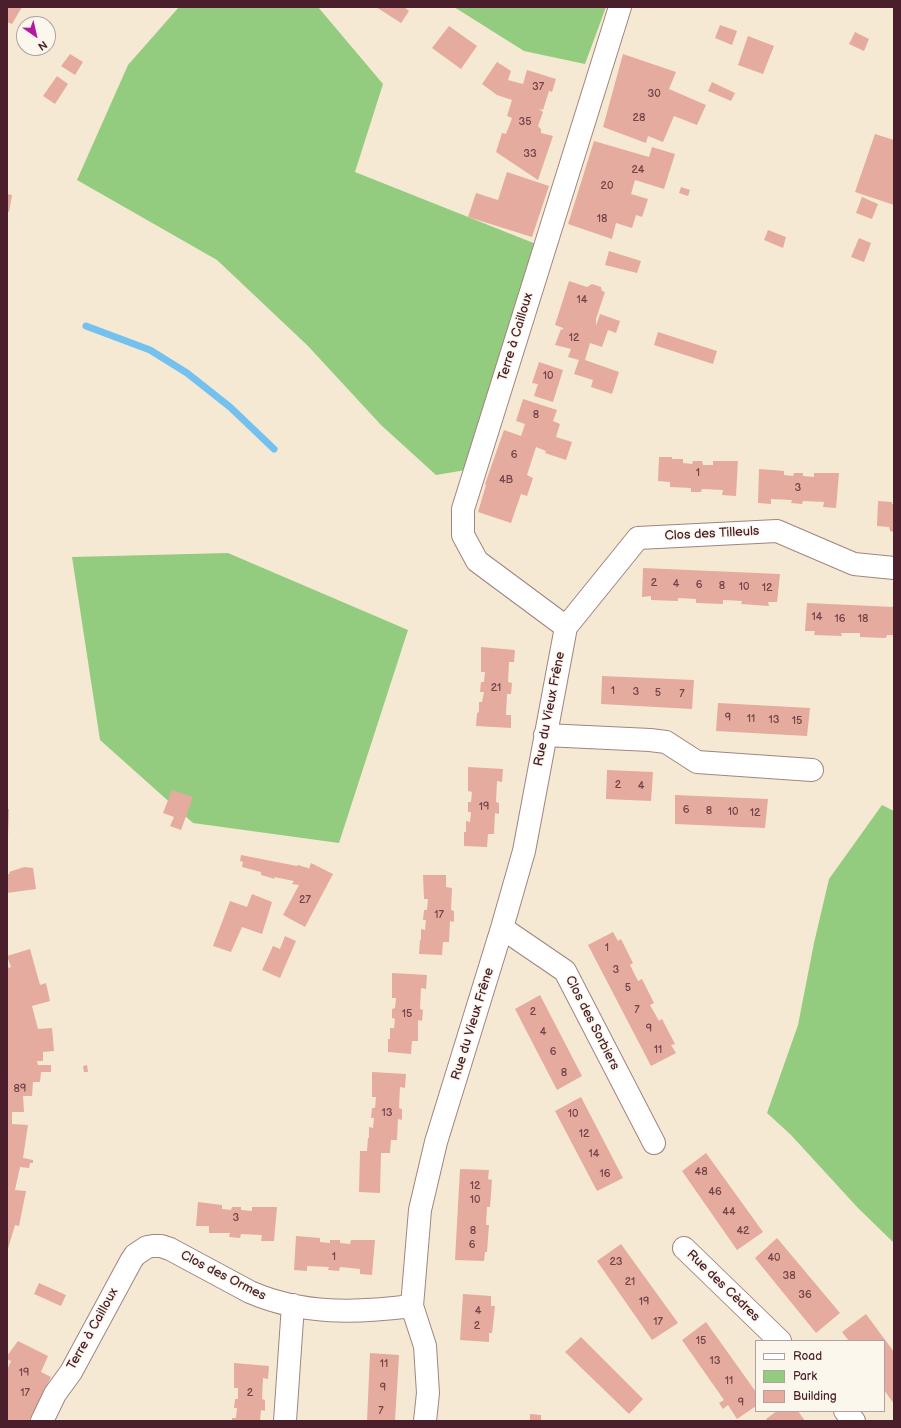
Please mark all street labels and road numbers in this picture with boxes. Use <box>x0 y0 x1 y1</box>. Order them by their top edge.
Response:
street label: Terre à Cailloux <box>495 291 537 383</box>
street label: Clos des Tilleuls <box>664 524 760 544</box>
street label: Rue du Vieux Frêne <box>531 650 569 768</box>
street label: Rue du Vieux Frêne <box>448 966 498 1082</box>
street label: Clos des Sorbiers <box>562 973 622 1073</box>
street label: Rue des Cèdres <box>683 1247 763 1325</box>
street label: Clos des Ormes <box>178 1248 268 1304</box>
street label: Terre à Cailloux <box>64 1285 122 1373</box>

